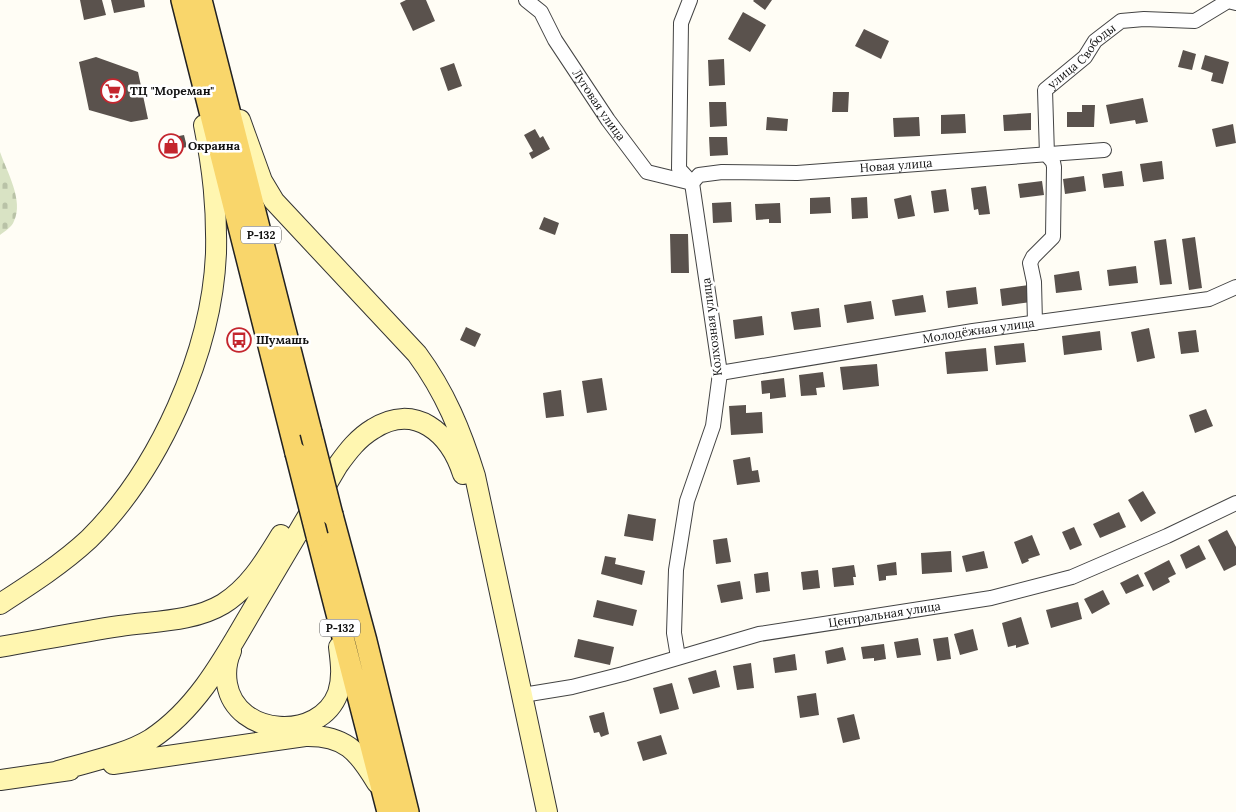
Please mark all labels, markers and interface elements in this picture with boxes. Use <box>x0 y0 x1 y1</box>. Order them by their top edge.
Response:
street label: улица Свободы <box>1044 20 1118 92</box>
street label: Луговая улица <box>569 66 629 144</box>
supermarket icon: ТЦ "Мореман" <box>100 78 126 104</box>
place label: ТЦ "Мореман" <box>130 83 214 98</box>
shop icon: Окраина <box>158 133 184 159</box>
place label: Окраина <box>188 138 241 153</box>
street label: Новая улица <box>859 155 933 175</box>
road number: Р-132 <box>241 226 281 244</box>
street label: Колхозная улица <box>698 277 725 377</box>
street label: Молодёжная улица <box>921 315 1035 346</box>
bus stop icon: Шумашь <box>226 327 252 353</box>
place label: Шумашь <box>256 332 309 347</box>
street label: Центральная улица <box>827 598 942 630</box>
road number: Р-132 <box>320 620 360 636</box>

